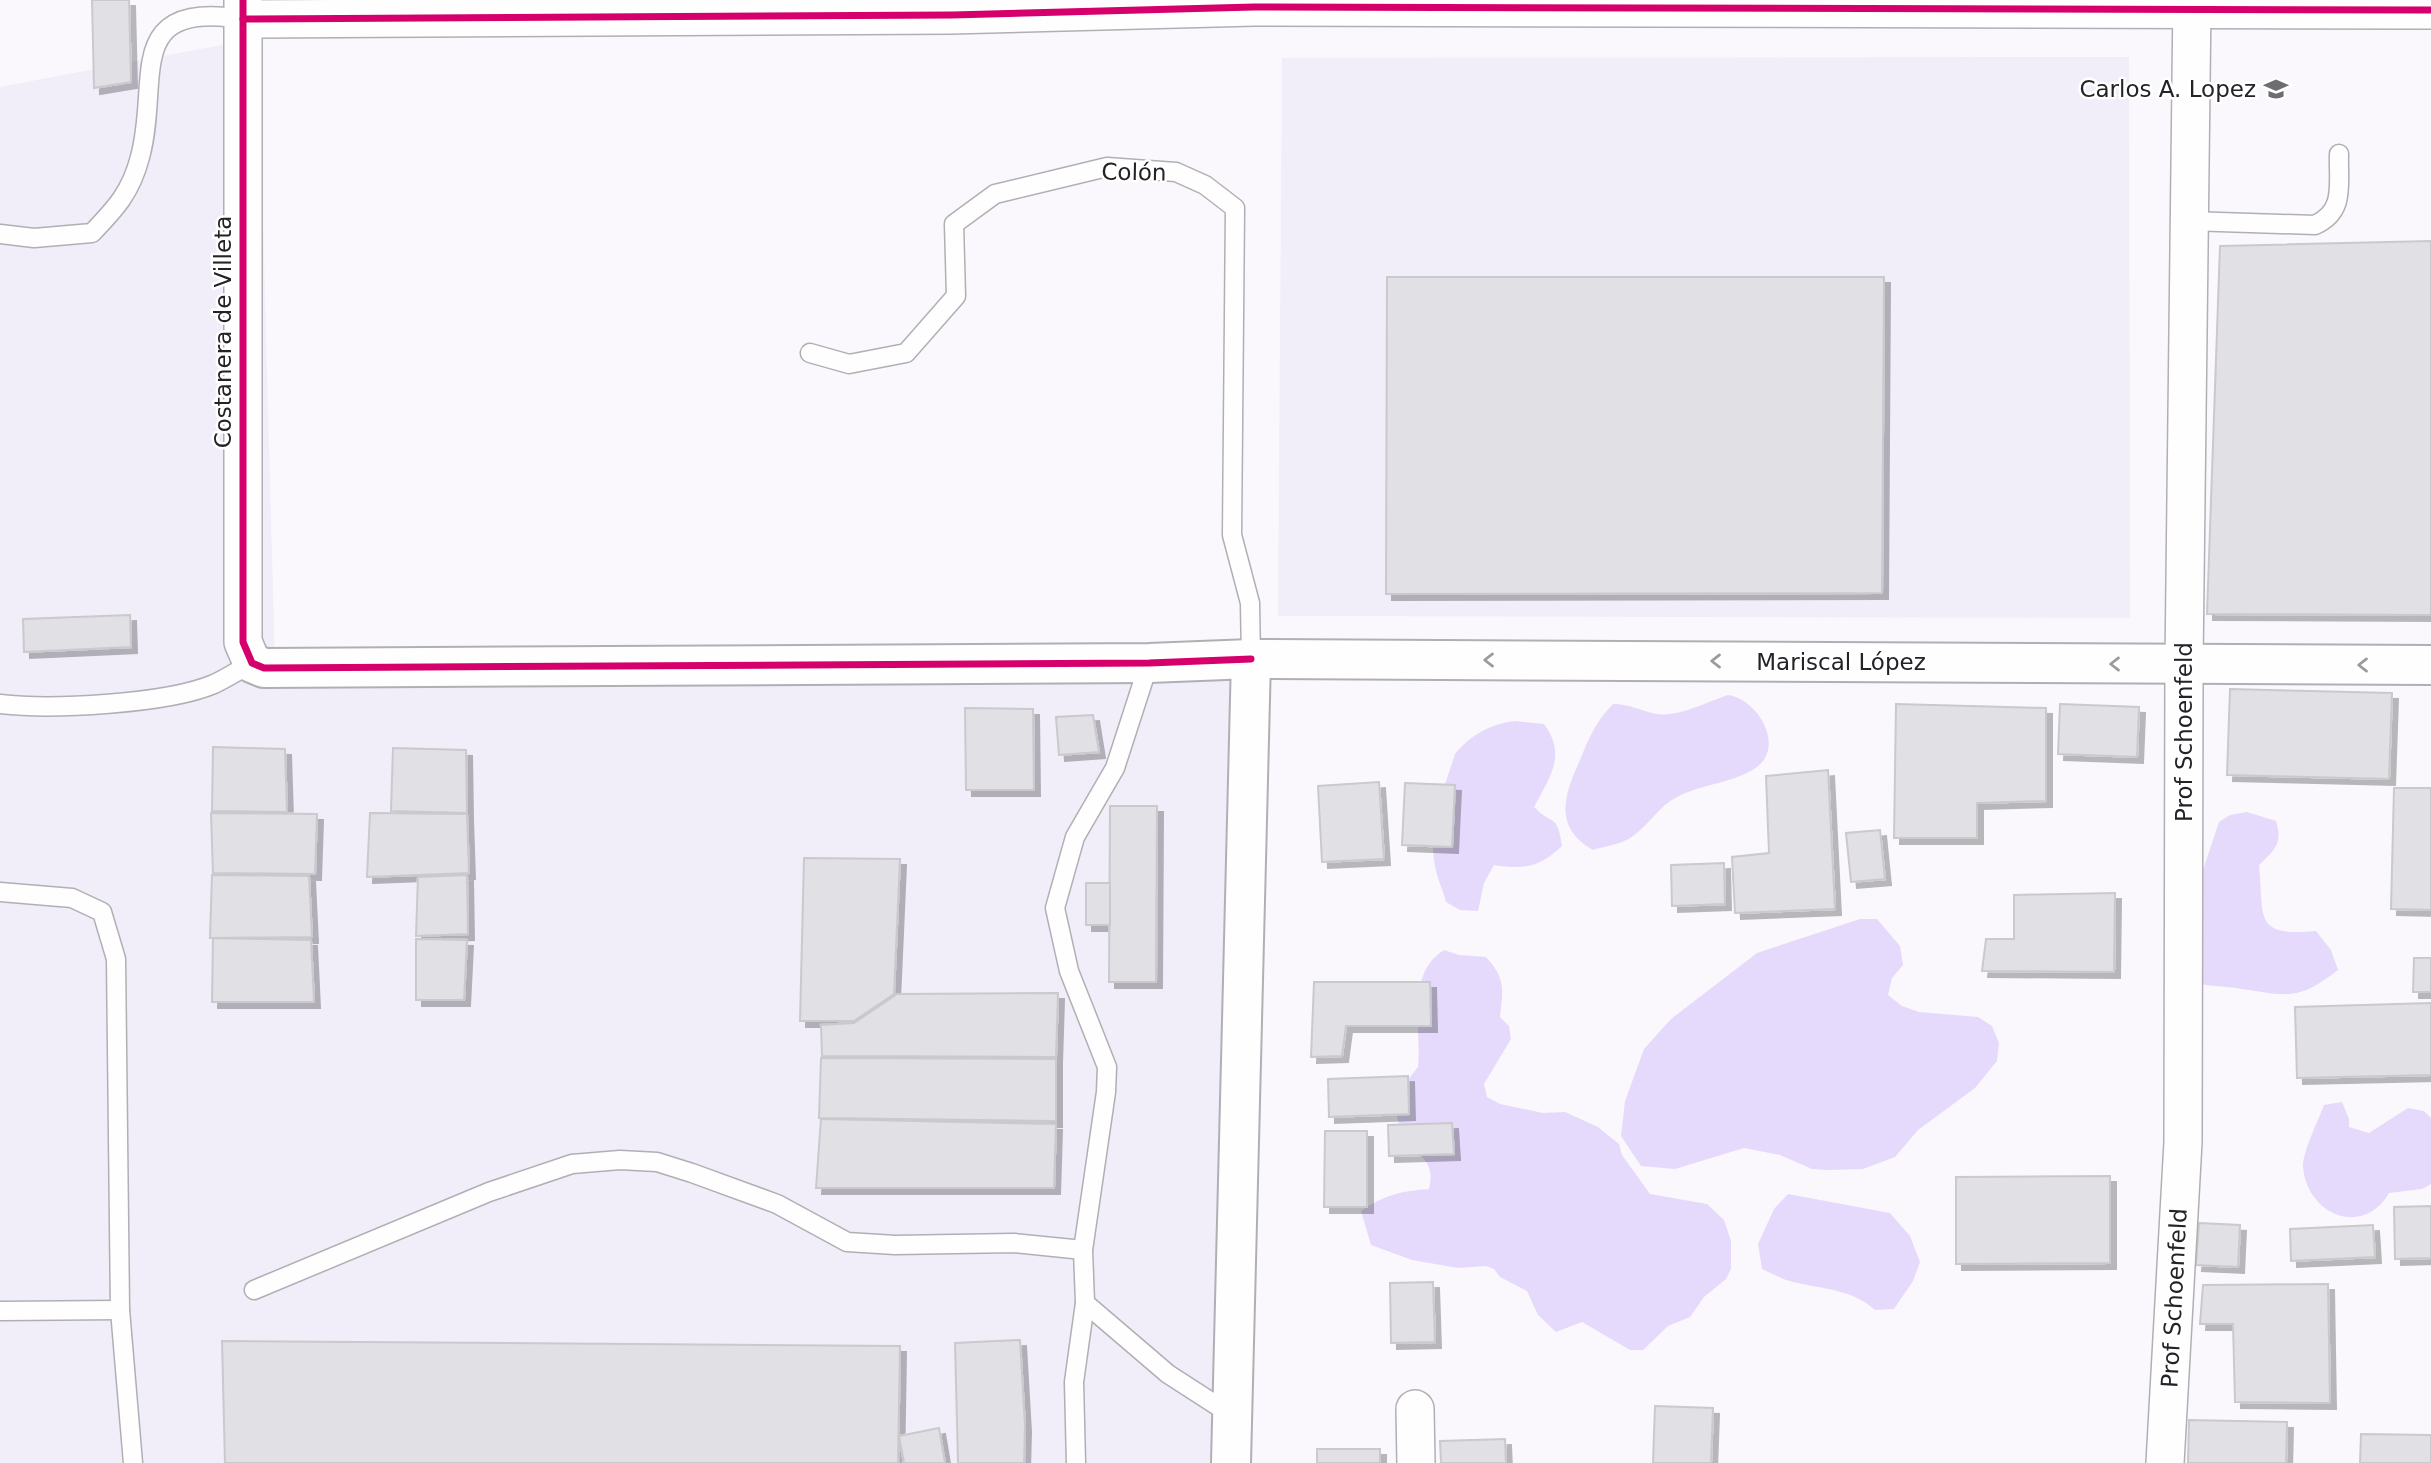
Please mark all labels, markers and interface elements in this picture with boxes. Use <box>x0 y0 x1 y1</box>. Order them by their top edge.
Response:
school or university icon: Carlos A. Lopez <box>2262 75 2290 103</box>
place label: Carlos A. Lopez <box>2079 76 2256 102</box>
street label: Colón <box>1101 158 1167 186</box>
street label: Costanera de Villeta <box>210 216 236 448</box>
street label: Prof Schoenfeld <box>2171 642 2197 822</box>
street label: Mariscal López <box>1756 649 1926 675</box>
one-way arrow <box>1483 652 1494 668</box>
one-way arrow <box>1711 653 1721 669</box>
one-way arrow <box>2110 656 2121 671</box>
one-way arrow <box>2357 657 2368 672</box>
street label: Prof Schoenfeld <box>2156 1208 2192 1388</box>

